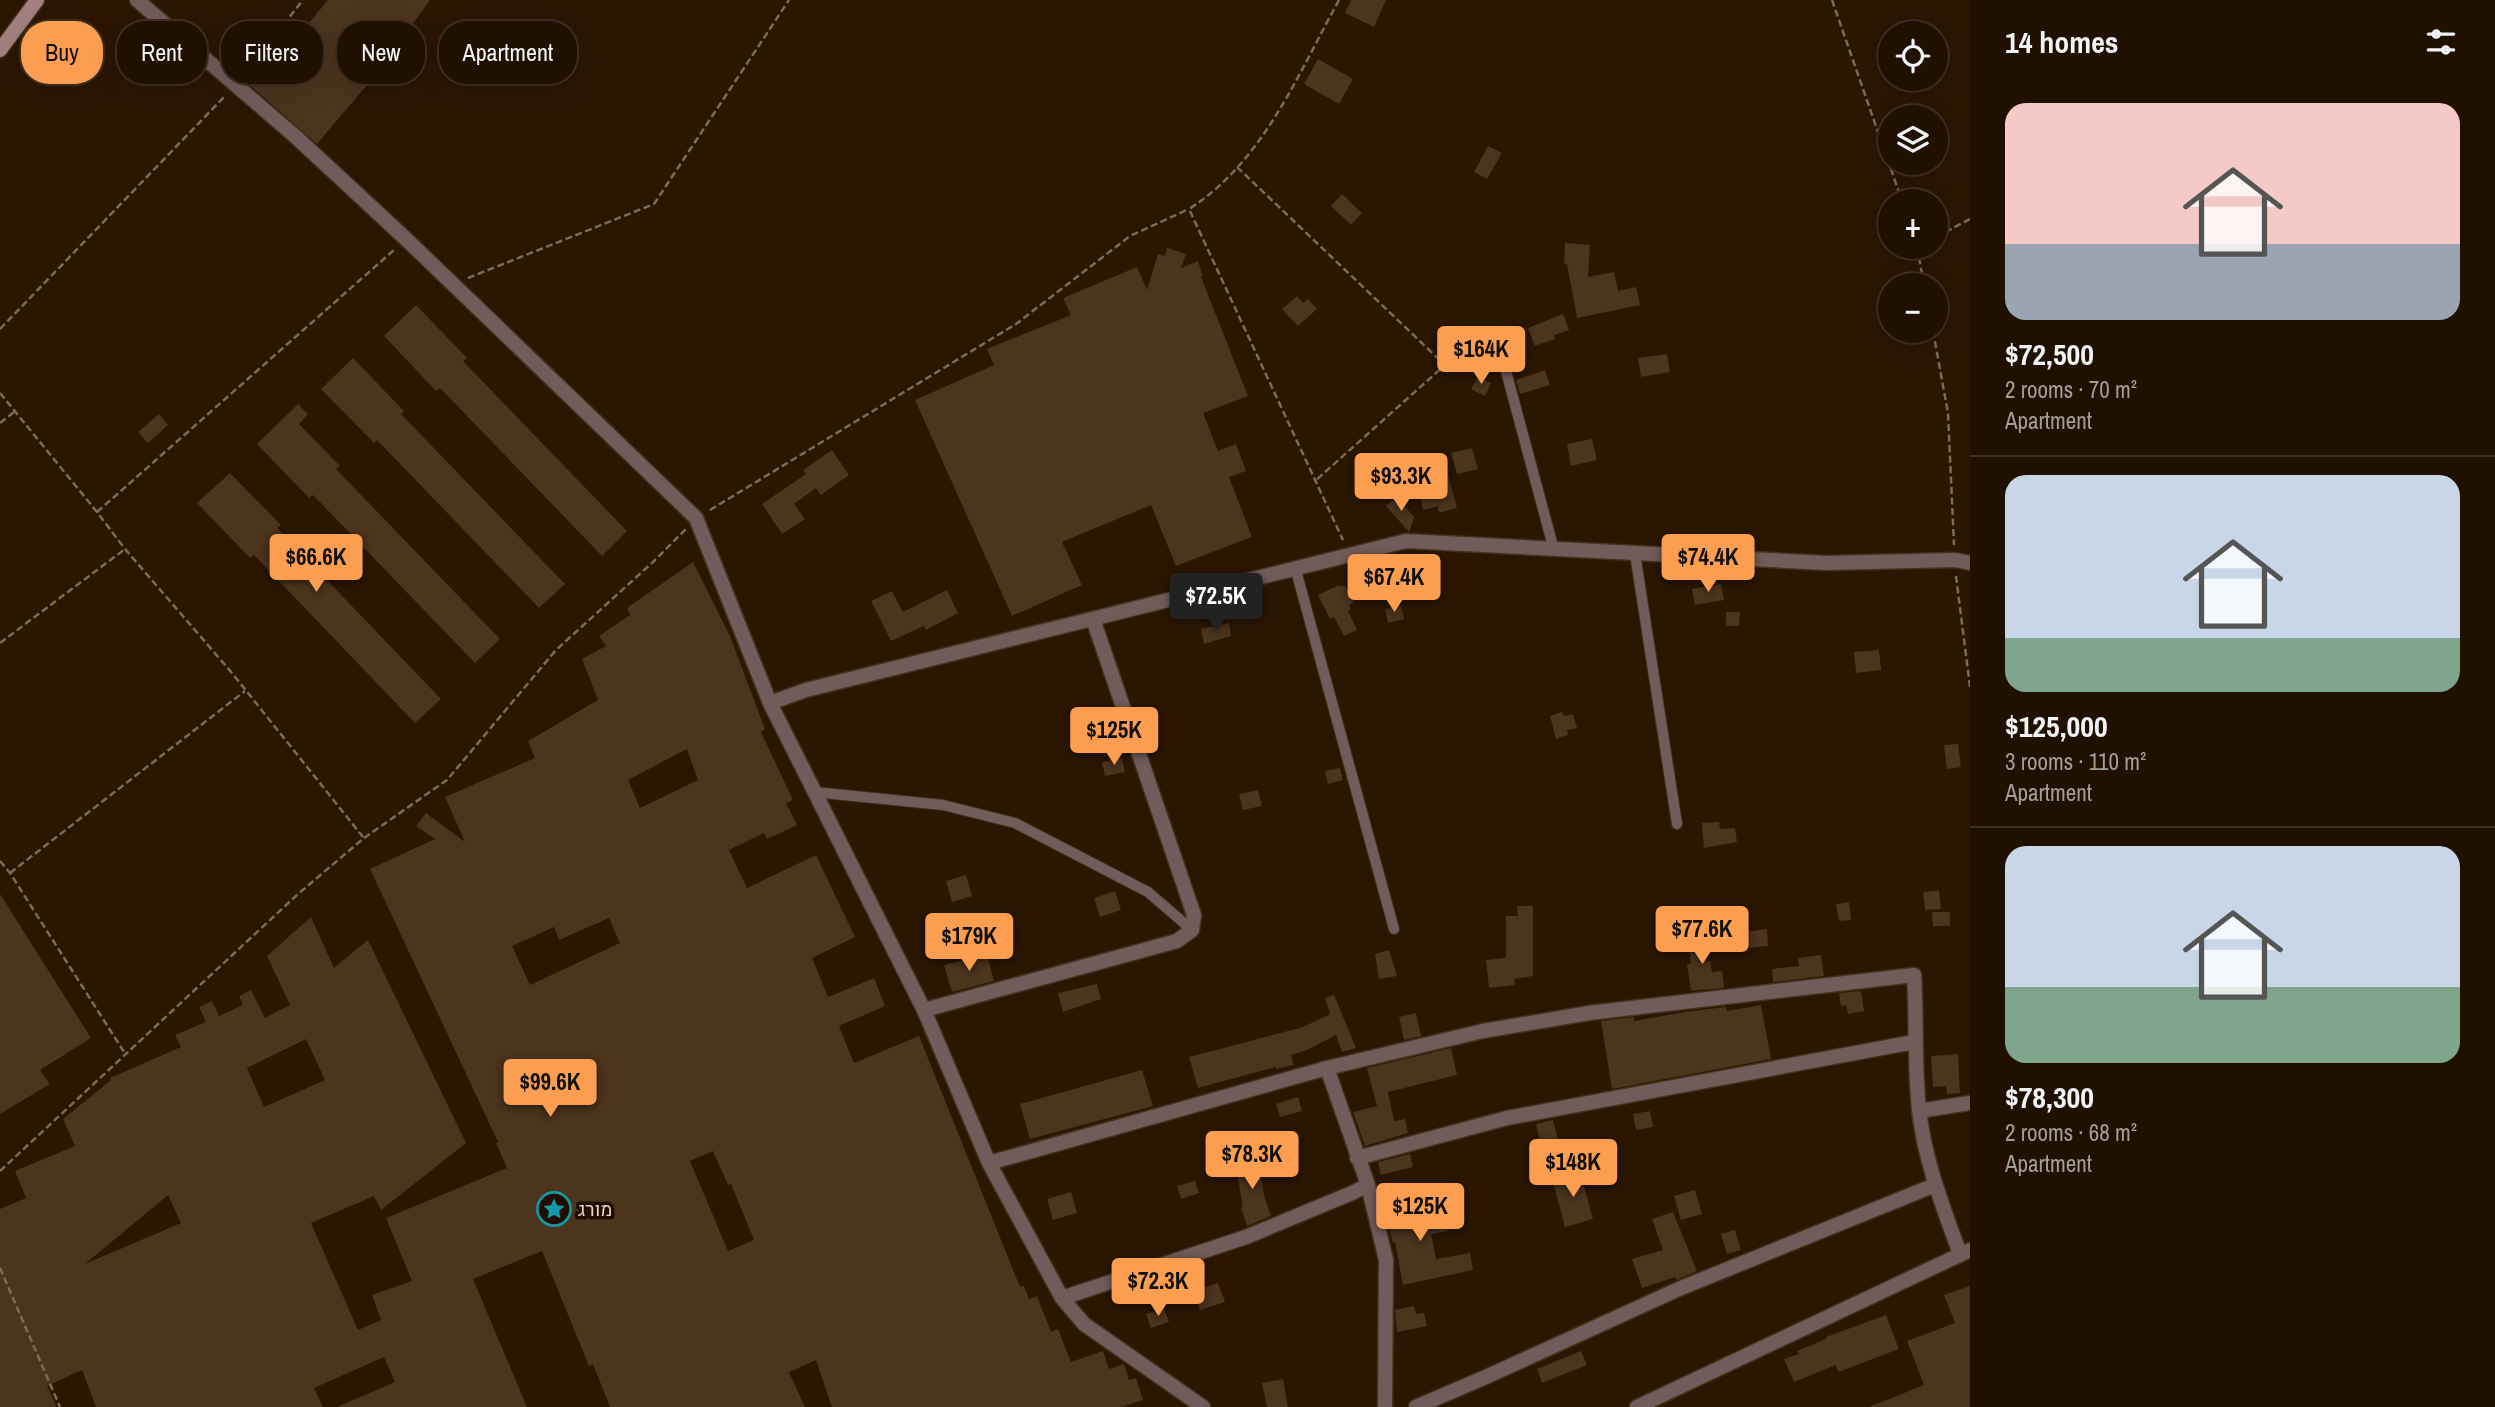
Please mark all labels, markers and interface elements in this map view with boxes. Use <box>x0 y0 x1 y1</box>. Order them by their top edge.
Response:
chip: Buy <box>21 21 103 84</box>
chip: Rent <box>117 21 207 84</box>
chip: Filters <box>221 21 323 84</box>
chip: New <box>337 21 425 84</box>
chip: Apartment <box>439 21 577 84</box>
map controls <box>1878 21 1948 343</box>
button: locate <box>1878 21 1948 91</box>
text: 14 homes <box>2005 22 2119 62</box>
icon: filters <box>2422 23 2460 61</box>
button: layers <box>1878 105 1948 175</box>
icon: home <box>2170 149 2296 275</box>
button: + <box>1878 189 1948 259</box>
button: − <box>1878 273 1948 343</box>
pin: $164K <box>1432 326 1530 386</box>
text: $164K <box>1453 333 1509 364</box>
text: $72,500 <box>2005 334 2094 374</box>
text: 2 rooms · 70 m² <box>2005 374 2137 405</box>
text: Apartment <box>2005 405 2092 436</box>
pin: $93.3K <box>1344 454 1458 513</box>
text: $93.3K <box>1371 460 1431 491</box>
icon: home <box>2170 521 2296 647</box>
pin: $66.6K <box>259 534 373 594</box>
pin: $74.4K <box>1651 534 1765 594</box>
text: $66.6K <box>286 541 346 572</box>
text: $74.4K <box>1678 541 1738 572</box>
pin: $67.4K <box>1337 554 1451 614</box>
text: $67.4K <box>1364 561 1424 592</box>
pin: $72.5K <box>1159 574 1273 633</box>
text: $72.5K <box>1186 580 1246 611</box>
text: $125,000 <box>2005 706 2108 746</box>
pin: $125K <box>1065 708 1163 767</box>
text: $125K <box>1086 714 1142 745</box>
text: 3 rooms · 110 m² <box>2005 746 2146 777</box>
text: Apartment <box>2005 777 2092 808</box>
icon: home <box>2170 892 2296 1018</box>
pin: $77.6K <box>1645 906 1759 966</box>
text: $77.6K <box>1672 913 1732 944</box>
pin: $179K <box>920 914 1018 973</box>
text: $179K <box>941 920 997 951</box>
pin: $99.6K <box>493 1060 607 1119</box>
text: $99.6K <box>520 1066 580 1097</box>
text: $78,300 <box>2005 1077 2094 1117</box>
text: 2 rooms · 68 m² <box>2005 1117 2137 1148</box>
pin: $78.3K <box>1195 1132 1309 1191</box>
text: $78.3K <box>1222 1138 1282 1169</box>
pin: $148K <box>1524 1140 1622 1199</box>
text: $148K <box>1545 1146 1601 1177</box>
text: Apartment <box>2005 1148 2092 1179</box>
pin: $125K <box>1371 1184 1469 1243</box>
place icon: מורג <box>535 1190 573 1228</box>
text: $125K <box>1392 1190 1448 1221</box>
place label: מורג <box>578 1196 612 1222</box>
pin: $72.3K <box>1101 1258 1215 1318</box>
text: $72.3K <box>1128 1265 1188 1296</box>

